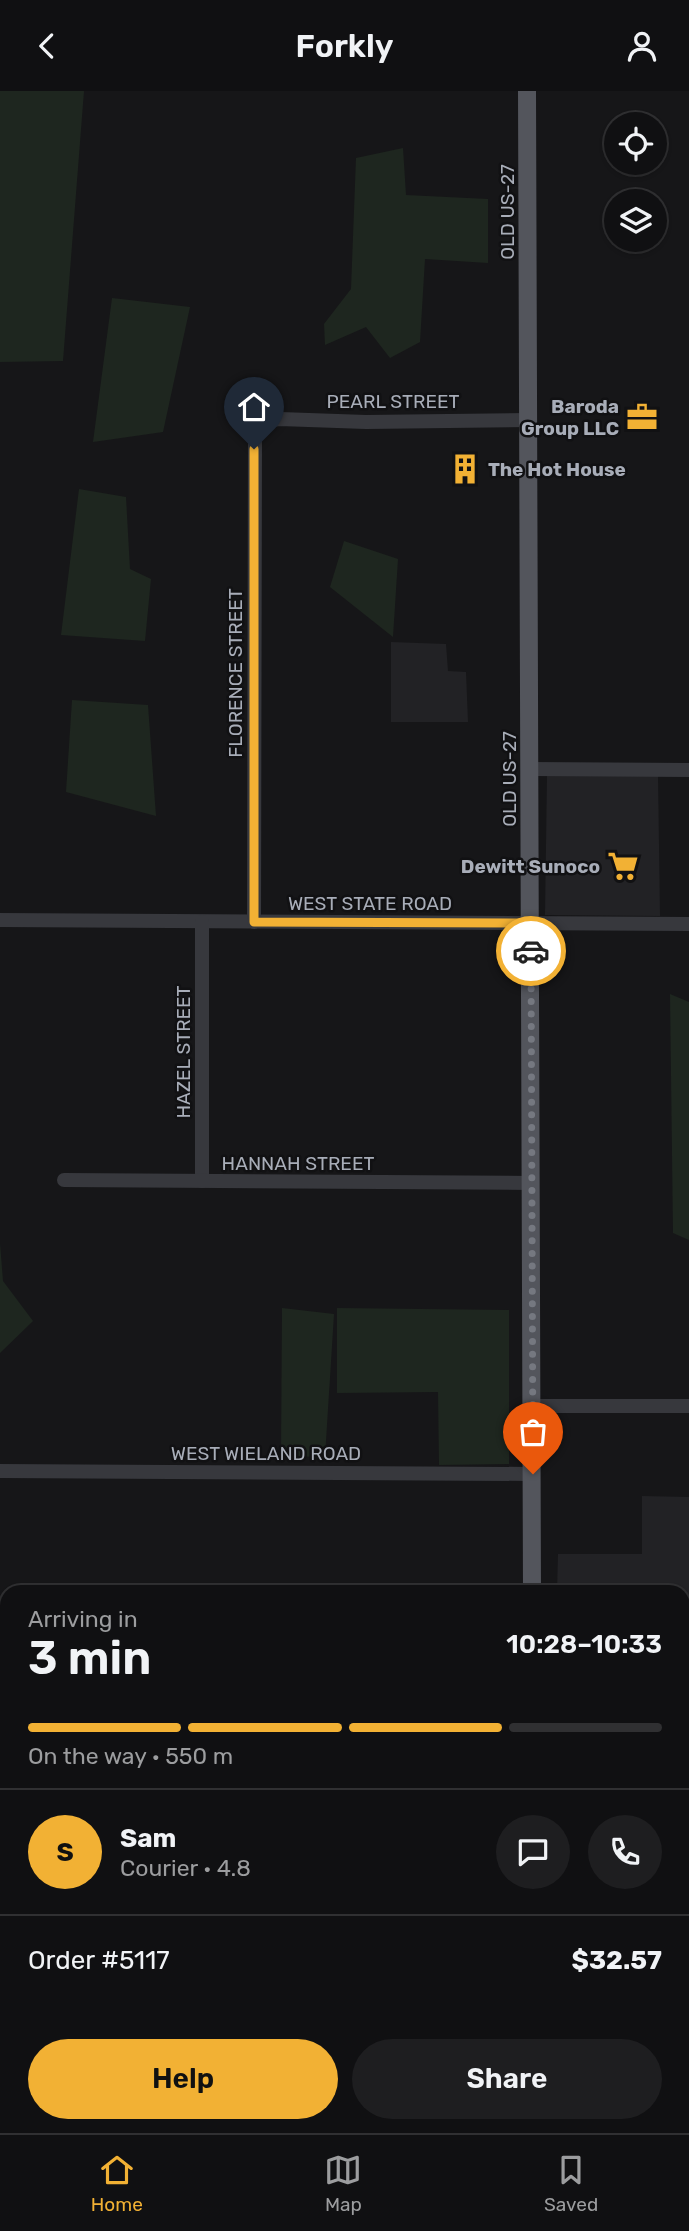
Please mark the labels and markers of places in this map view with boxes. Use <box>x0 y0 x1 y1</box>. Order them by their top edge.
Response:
pin <box>224 377 284 449</box>
place label: Baroda Group LLC <box>521 395 619 440</box>
office icon: Baroda Group LLC <box>625 400 659 434</box>
building icon: The Hot House <box>448 452 482 486</box>
place label: The Hot House <box>488 458 626 481</box>
supermarket icon: Dewitt Sunoco <box>606 849 640 883</box>
place label: Dewitt Sunoco <box>461 855 600 878</box>
pin <box>503 1402 563 1474</box>

